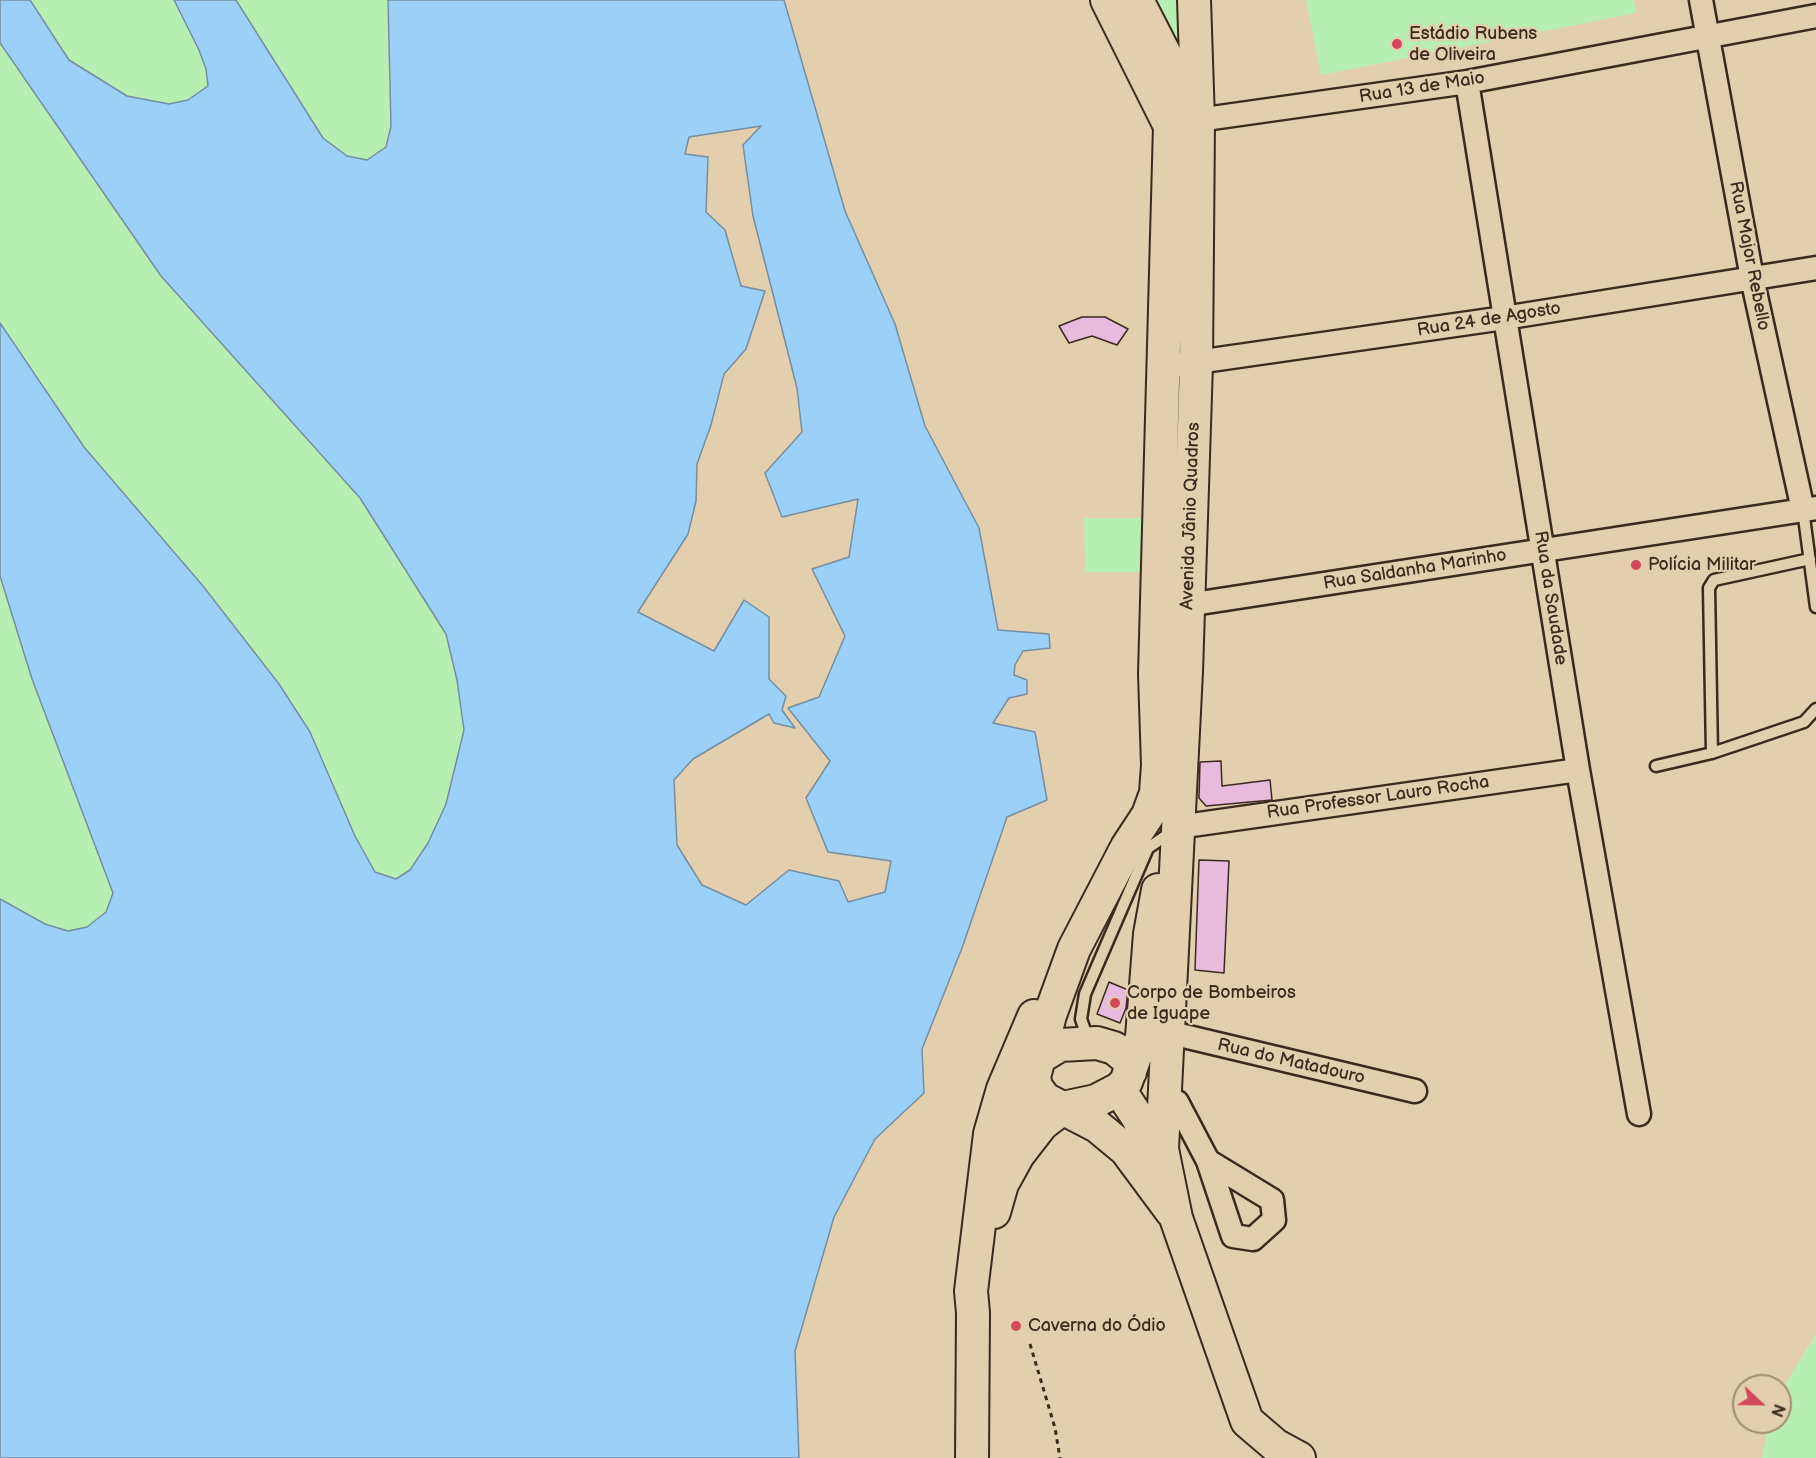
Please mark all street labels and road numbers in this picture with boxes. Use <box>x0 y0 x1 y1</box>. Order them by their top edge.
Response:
street label: Rua 13 de Maio <box>1358 67 1486 109</box>
street label: Rua Major Rebello <box>1724 179 1774 333</box>
street label: Rua 24 de Agosto <box>1416 298 1562 342</box>
street label: Avenida Jânio Quadros <box>1177 422 1205 610</box>
street label: Rua da Saudade <box>1529 529 1571 667</box>
street label: Rua Saldanha Marinho <box>1322 545 1508 595</box>
street label: Rua Professor Lauro Rocha <box>1265 772 1491 824</box>
street label: Rua do Matadouro <box>1215 1035 1367 1089</box>

